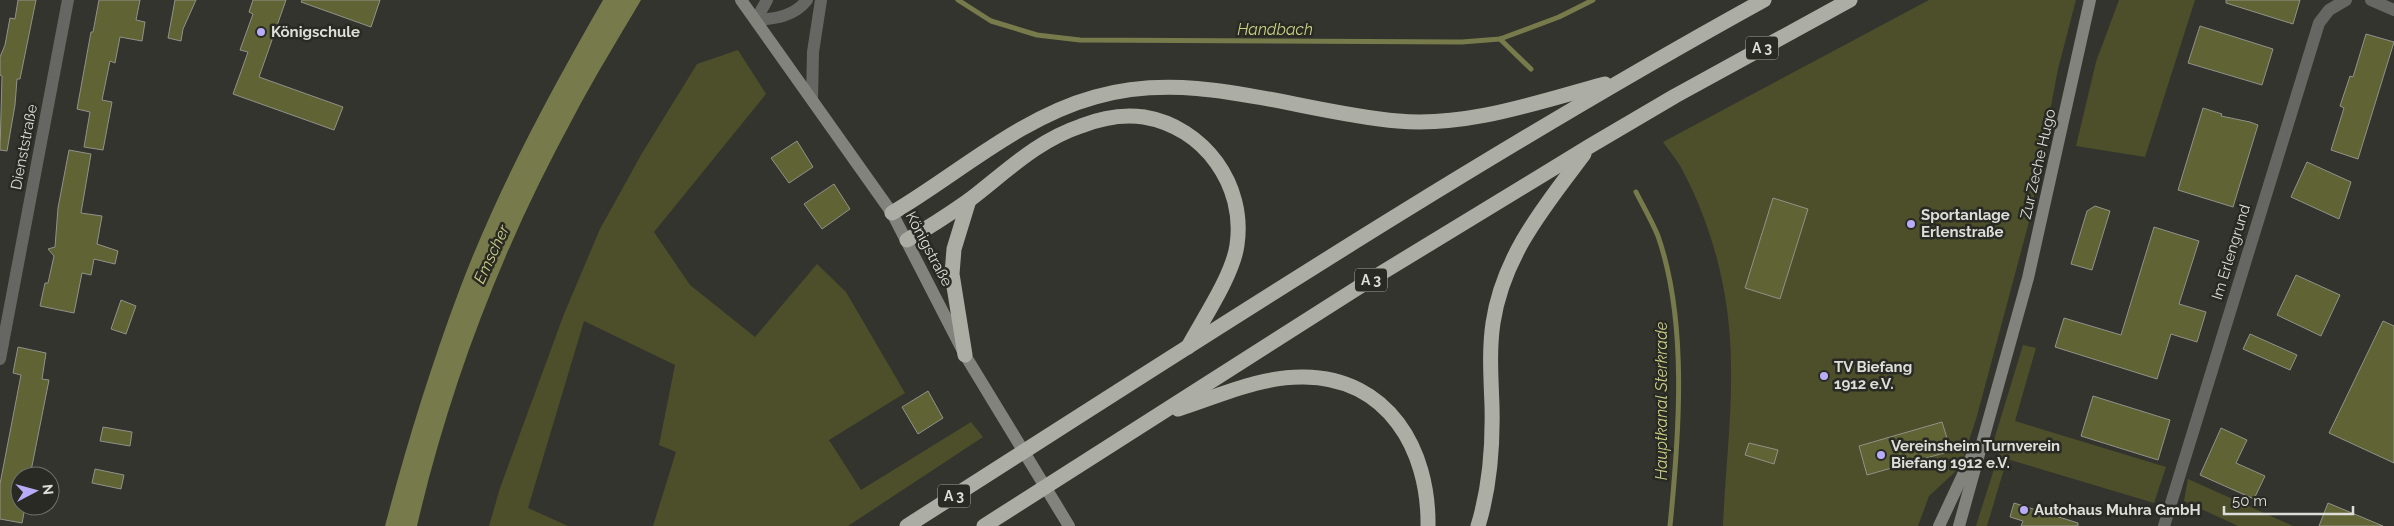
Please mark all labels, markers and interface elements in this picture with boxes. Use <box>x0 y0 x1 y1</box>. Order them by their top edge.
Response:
water label: Handbach <box>1237 20 1313 39</box>
place label: Königschule <box>271 23 360 41</box>
marker: Königschule <box>255 26 267 38</box>
road number: A 3 <box>1746 36 1778 59</box>
street label: Dienststraße <box>7 103 41 191</box>
street label: Zur Zeche Hugo <box>2017 107 2059 221</box>
street label: Im Erlengrund <box>2208 202 2254 302</box>
place label: Sportanlage Erlenstraße <box>1921 206 2010 241</box>
street label: Königstraße <box>902 209 956 290</box>
marker: Sportanlage Erlenstraße <box>1905 218 1917 230</box>
water label: Emscher <box>470 222 513 286</box>
road number: A 3 <box>1355 268 1387 292</box>
water label: Hauptkanal Sterkrade <box>1652 321 1671 480</box>
place label: TV Biefang 1912 e.V. <box>1834 358 1912 393</box>
marker: TV Biefang 1912 e.V. <box>1818 370 1830 382</box>
place label: Vereinsheim Turnverein Biefang 1912 e.V. <box>1891 437 2060 472</box>
marker: Vereinsheim Turnverein Biefang 1912 e.V. <box>1875 449 1887 461</box>
north arrow <box>10 466 60 516</box>
text: N <box>39 483 56 496</box>
road number: A 3 <box>938 484 970 508</box>
scale bar <box>2224 484 2353 516</box>
text: 50 m <box>2232 492 2267 510</box>
place label: Autohaus Muhra GmbH <box>2034 501 2201 519</box>
marker: Autohaus Muhra GmbH <box>2018 504 2030 516</box>

